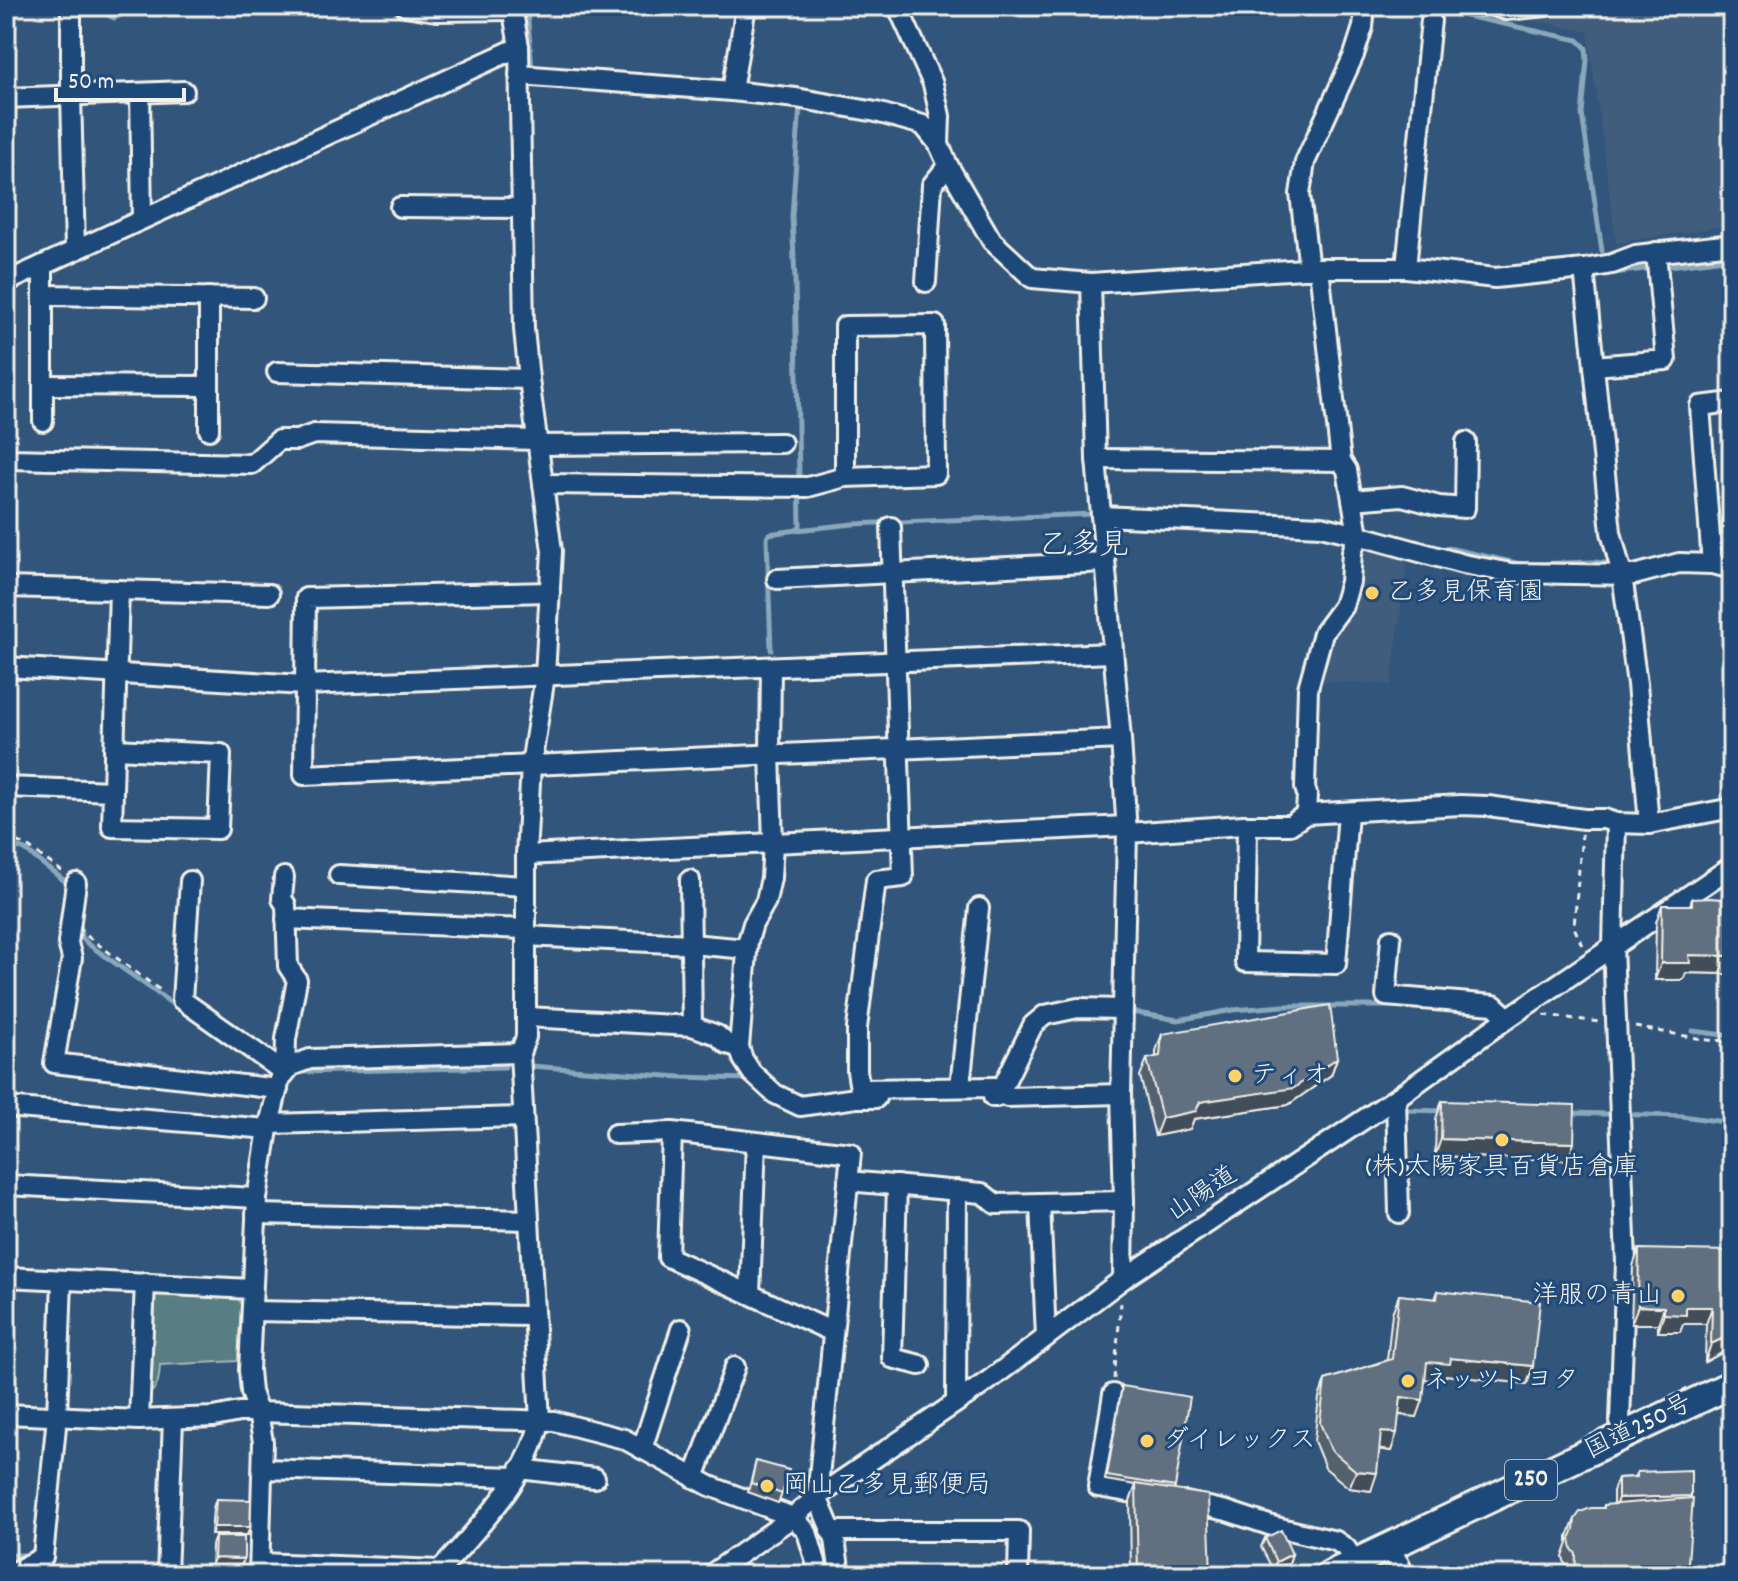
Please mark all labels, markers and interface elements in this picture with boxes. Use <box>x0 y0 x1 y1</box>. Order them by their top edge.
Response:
scale bar <box>56 52 184 102</box>
text: 50 m <box>68 66 114 100</box>
district label: 乙多見 <box>1039 526 1129 569</box>
place label: 乙多見保育園 <box>1388 575 1544 612</box>
marker: 乙多見保育園 <box>1363 584 1381 602</box>
place label: ティオ <box>1251 1058 1329 1095</box>
marker: ティオ <box>1226 1067 1244 1085</box>
marker: (株)太陽家具百貨店倉庫 <box>1493 1131 1511 1149</box>
place label: (株)太陽家具百貨店倉庫 <box>1365 1150 1639 1187</box>
street label: 山陽道 <box>1160 1158 1246 1232</box>
place label: 洋服の青山 <box>1532 1278 1662 1315</box>
marker: 洋服の青山 <box>1669 1287 1687 1305</box>
place label: ネッツトヨタ <box>1424 1363 1579 1400</box>
marker: ネッツトヨタ <box>1399 1372 1417 1390</box>
street label: 国道250号 <box>1579 1386 1699 1470</box>
place label: ダイレックス <box>1163 1423 1316 1460</box>
marker: ダイレックス <box>1138 1432 1156 1450</box>
road number: 250 <box>1505 1460 1557 1500</box>
place label: 岡山乙多見郵便局 <box>783 1468 991 1505</box>
marker: 岡山乙多見郵便局 <box>758 1477 776 1495</box>

